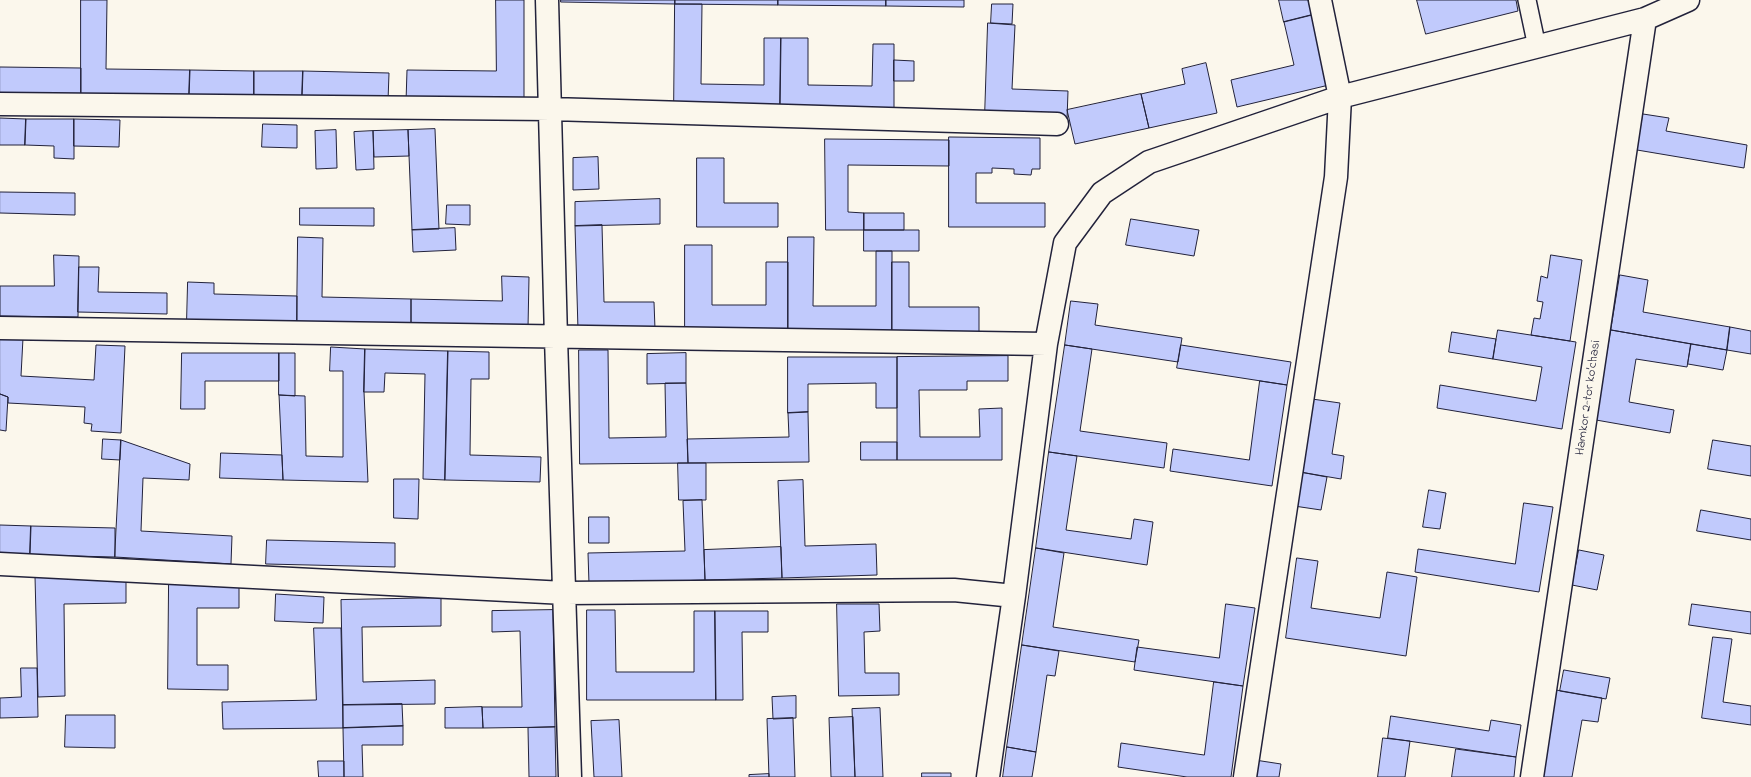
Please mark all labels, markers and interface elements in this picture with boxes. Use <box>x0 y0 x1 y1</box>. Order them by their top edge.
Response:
street label: Hamkor 2-tor koʼchasi <box>1573 339 1605 457</box>

